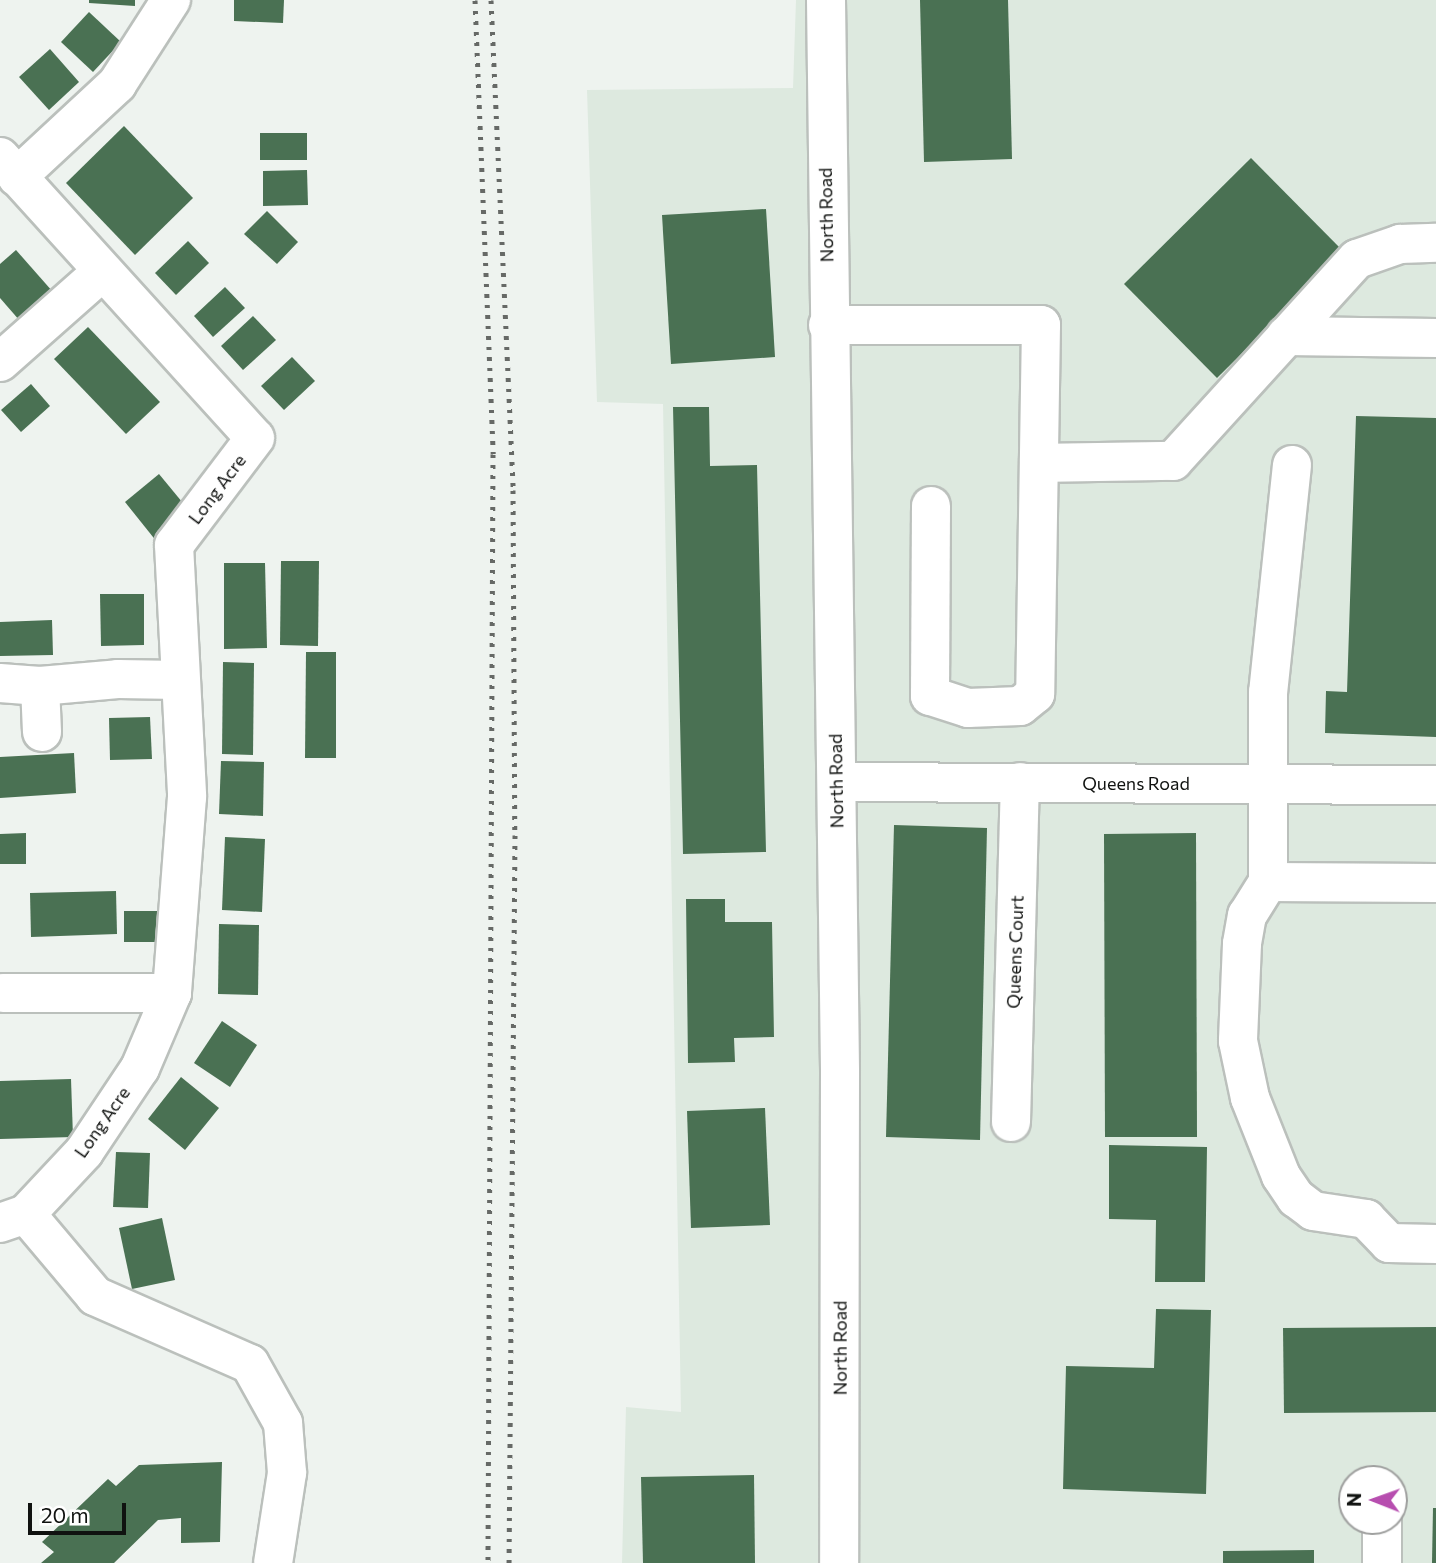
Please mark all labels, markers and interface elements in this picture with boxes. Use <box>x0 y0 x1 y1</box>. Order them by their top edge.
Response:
street label: North Road <box>814 167 838 263</box>
street label: Long Acre <box>184 450 250 528</box>
street label: North Road <box>824 733 848 829</box>
street label: Queens Road <box>1082 772 1190 794</box>
street label: Queens Court <box>1002 895 1028 1009</box>
street label: Long Acre <box>70 1082 134 1162</box>
street label: North Road <box>829 1301 851 1395</box>
north arrow <box>1338 1465 1408 1535</box>
scale bar <box>32 1490 130 1534</box>
text: N <box>1342 1492 1365 1507</box>
text: 20 m <box>41 1502 89 1527</box>

